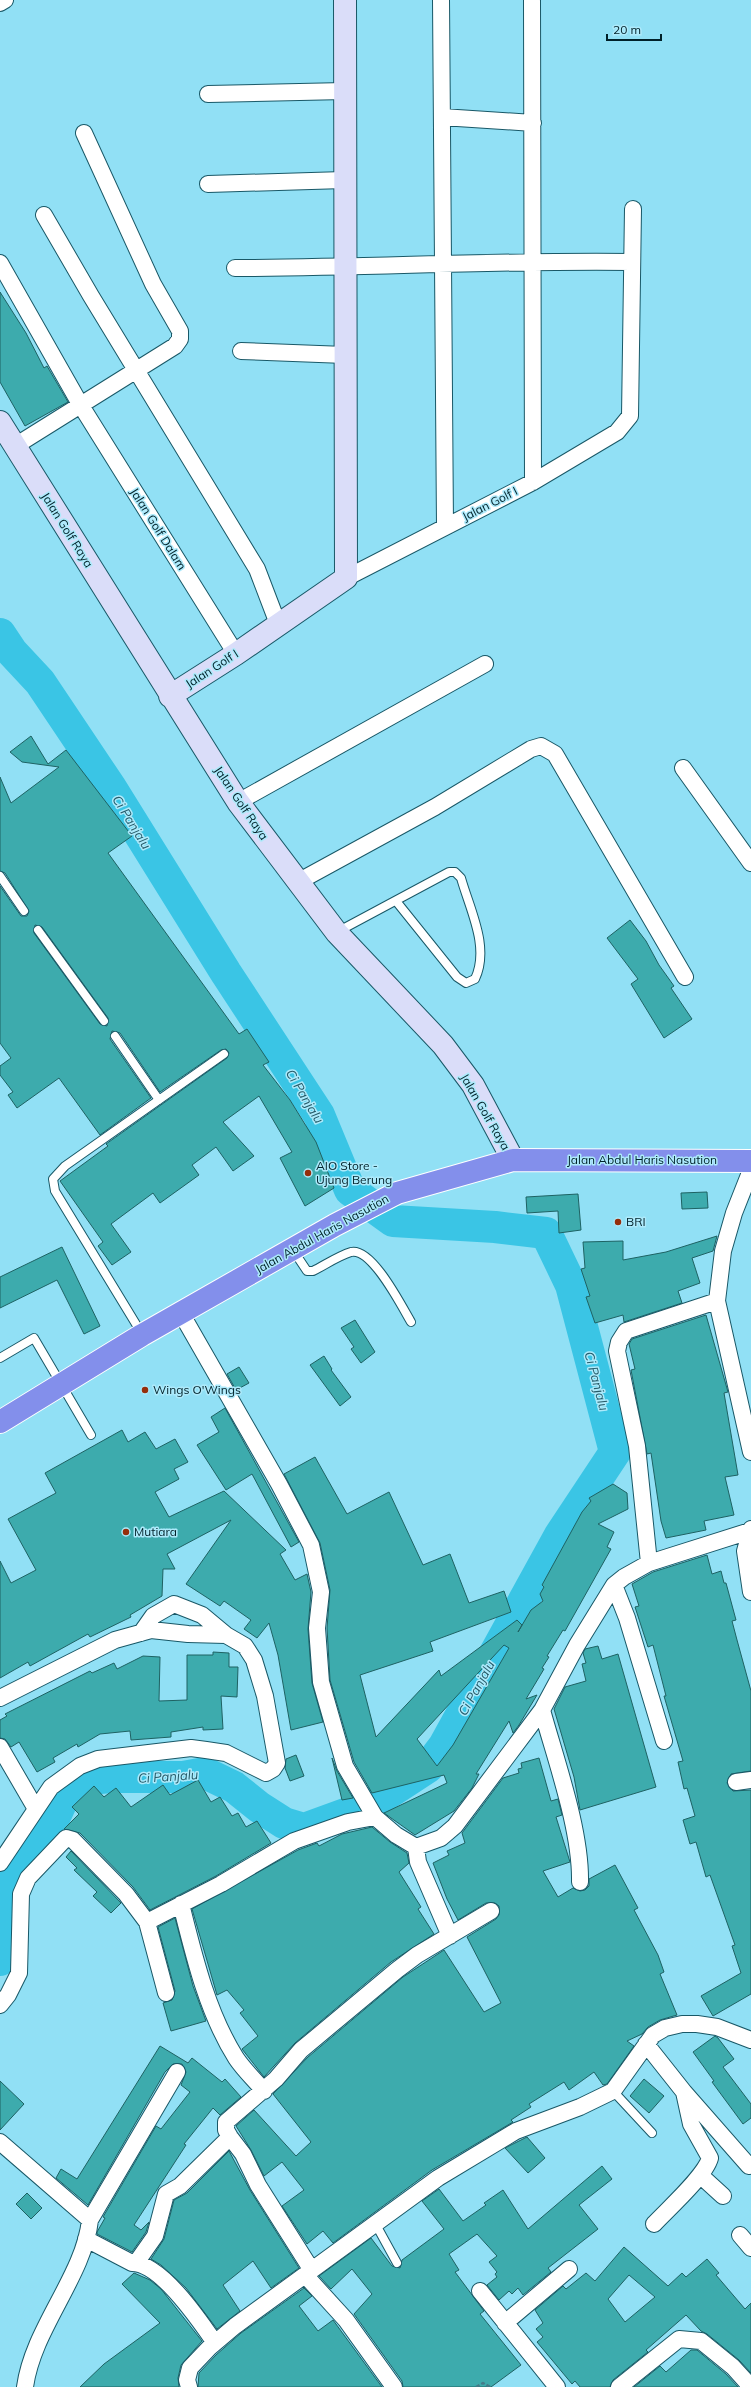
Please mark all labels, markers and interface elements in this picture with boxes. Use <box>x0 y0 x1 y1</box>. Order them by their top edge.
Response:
scale bar <box>607 16 661 42</box>
text: 20 m <box>613 22 641 37</box>
street label: Jalan Golf I <box>460 483 520 524</box>
street label: Jalan Golf Dalam <box>127 485 190 572</box>
street label: Jalan Golf Raya <box>38 489 97 570</box>
street label: Jalan Golf I <box>182 646 241 691</box>
street label: Jalan Golf Raya <box>211 763 272 843</box>
water label: Ci Panjalu <box>109 792 155 852</box>
water label: Ci Panjalu <box>283 1066 327 1126</box>
street label: Jalan Golf Raya <box>457 1071 513 1153</box>
street label: Jalan Abdul Haris Nasution <box>567 1152 717 1167</box>
place label: AIO Store - Ujung Berung <box>316 1158 392 1187</box>
marker: AIO Store - Ujung Berung <box>303 1168 313 1178</box>
street label: Jalan Abdul Haris Nasution <box>252 1191 391 1277</box>
place label: BRI <box>626 1214 646 1229</box>
marker: BRI <box>613 1217 623 1227</box>
water label: Ci Panjalu <box>581 1350 613 1412</box>
place label: Wings O'Wings <box>153 1382 241 1397</box>
marker: Wings O'Wings <box>140 1385 150 1395</box>
place label: Mutiara <box>134 1524 177 1539</box>
marker: Mutiara <box>121 1527 131 1537</box>
water label: Ci Panjalu <box>454 1658 498 1718</box>
water label: Ci Panjalu <box>137 1766 199 1786</box>

